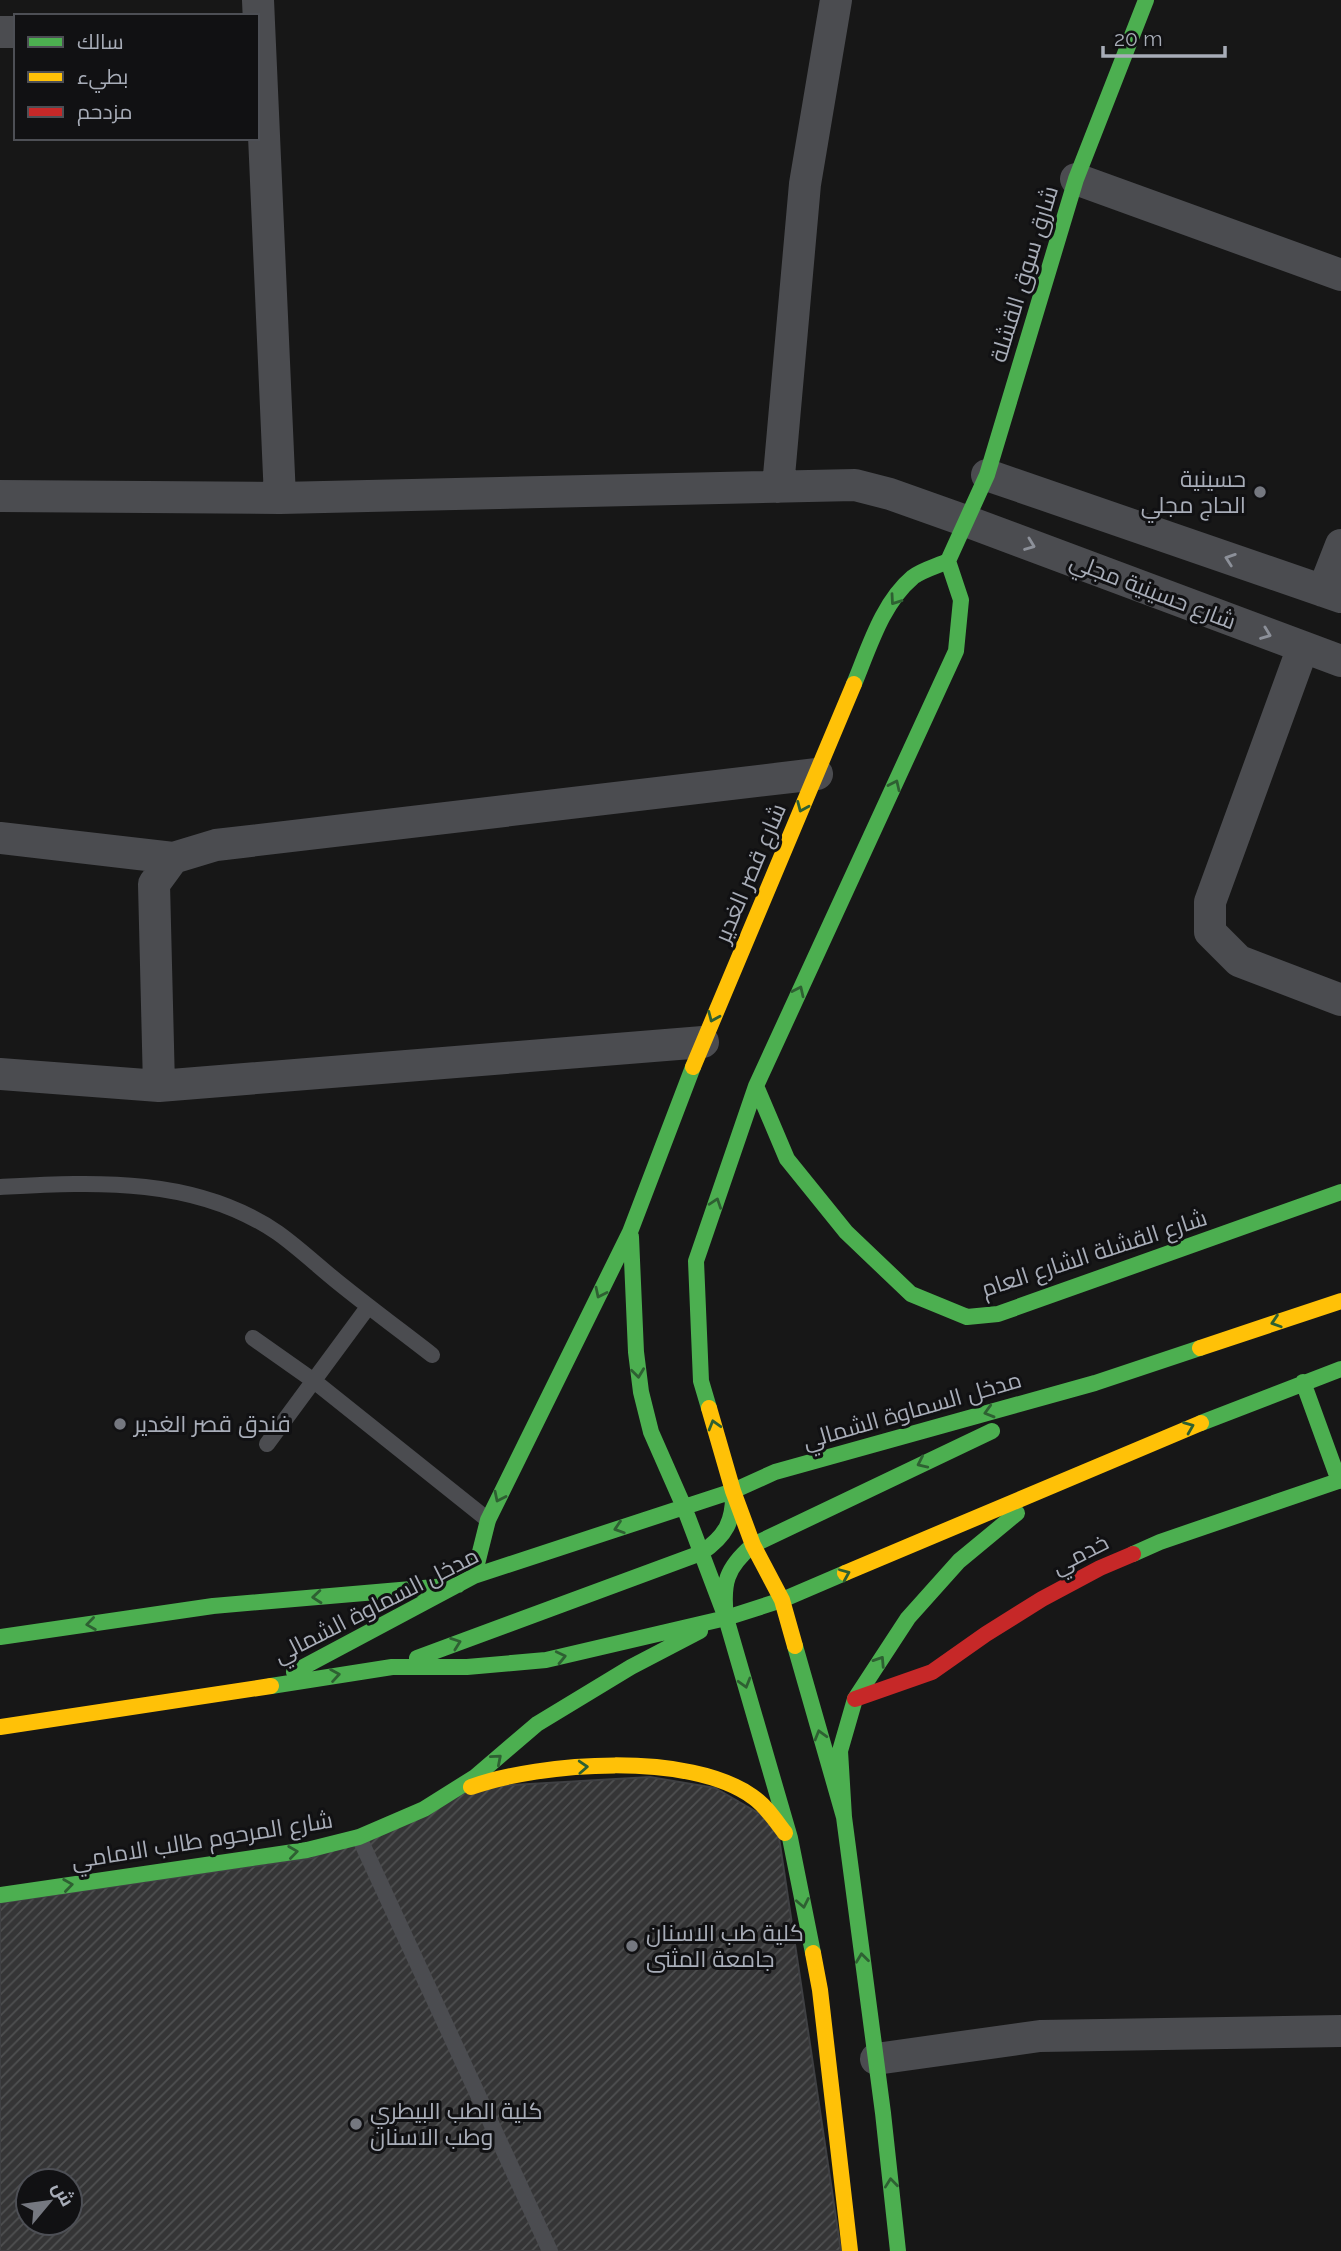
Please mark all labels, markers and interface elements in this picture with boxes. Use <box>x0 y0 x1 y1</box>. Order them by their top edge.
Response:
legend <box>14 14 259 140</box>
scale bar <box>1103 14 1226 58</box>
text: 20 m <box>1114 26 1162 51</box>
text: سالك <box>77 29 124 54</box>
text: بطيء <box>77 64 128 93</box>
text: مزدحم <box>77 99 132 126</box>
street label: شارق سوق القشلة <box>984 182 1064 366</box>
place label: حسينية الحاج مجلي <box>1141 465 1246 523</box>
marker: حسينية الحاج مجلي <box>1252 484 1268 500</box>
one-way arrow <box>1023 537 1035 551</box>
street label: شارع حسينية مجلي <box>1065 547 1240 639</box>
one-way arrow <box>1225 553 1237 567</box>
one-way arrow <box>891 592 903 605</box>
one-way arrow <box>1259 625 1271 639</box>
one-way arrow <box>886 780 900 792</box>
street label: شارع قصر الغدير <box>707 799 794 949</box>
one-way arrow <box>797 801 811 813</box>
one-way arrow <box>791 986 805 998</box>
one-way arrow <box>707 1009 721 1022</box>
one-way arrow <box>708 1197 722 1209</box>
street label: شارع القشلة الشارع العام <box>978 1203 1211 1305</box>
one-way arrow <box>595 1286 609 1298</box>
one-way arrow <box>1271 1314 1283 1328</box>
street label: مدخل السماوة الشمالي <box>799 1365 1026 1458</box>
one-way arrow <box>631 1367 646 1379</box>
one-way arrow <box>983 1404 995 1418</box>
place label: فندق قصر الغدير <box>132 1410 291 1438</box>
marker: فندق قصر الغدير <box>112 1416 128 1432</box>
one-way arrow <box>707 1419 722 1431</box>
one-way arrow <box>1183 1421 1195 1435</box>
one-way arrow <box>917 1455 930 1469</box>
one-way arrow <box>494 1490 508 1502</box>
one-way arrow <box>613 1520 625 1534</box>
street label: خدمي <box>1047 1528 1115 1584</box>
street label: مدخل السماوة الشمالي <box>269 1541 485 1672</box>
one-way arrow <box>838 1568 850 1582</box>
one-way arrow <box>311 1589 322 1604</box>
one-way arrow <box>85 1616 97 1631</box>
one-way arrow <box>449 1638 461 1652</box>
one-way arrow <box>555 1651 567 1665</box>
one-way arrow <box>872 1655 885 1668</box>
one-way arrow <box>329 1668 341 1683</box>
one-way arrow <box>737 1677 752 1689</box>
one-way arrow <box>813 1729 828 1741</box>
one-way arrow <box>488 1755 501 1767</box>
one-way arrow <box>578 1760 589 1775</box>
street label: شارع المرحوم طالب الامامي <box>69 1806 335 1878</box>
one-way arrow <box>287 1845 299 1860</box>
one-way arrow <box>62 1878 73 1893</box>
one-way arrow <box>794 1897 809 1909</box>
place label: كلية طب الاسنان جامعة المثنى <box>646 1919 804 1973</box>
marker: كلية طب الاسنان جامعة المثنى <box>624 1938 640 1954</box>
one-way arrow <box>855 1952 870 1963</box>
place label: كلية الطب البيطري وطب الاسنان <box>370 2097 543 2151</box>
marker: كلية الطب البيطري وطب الاسنان <box>348 2116 364 2132</box>
north arrow <box>14 2167 84 2237</box>
one-way arrow <box>884 2177 899 2188</box>
text: ش <box>47 2178 79 2210</box>

